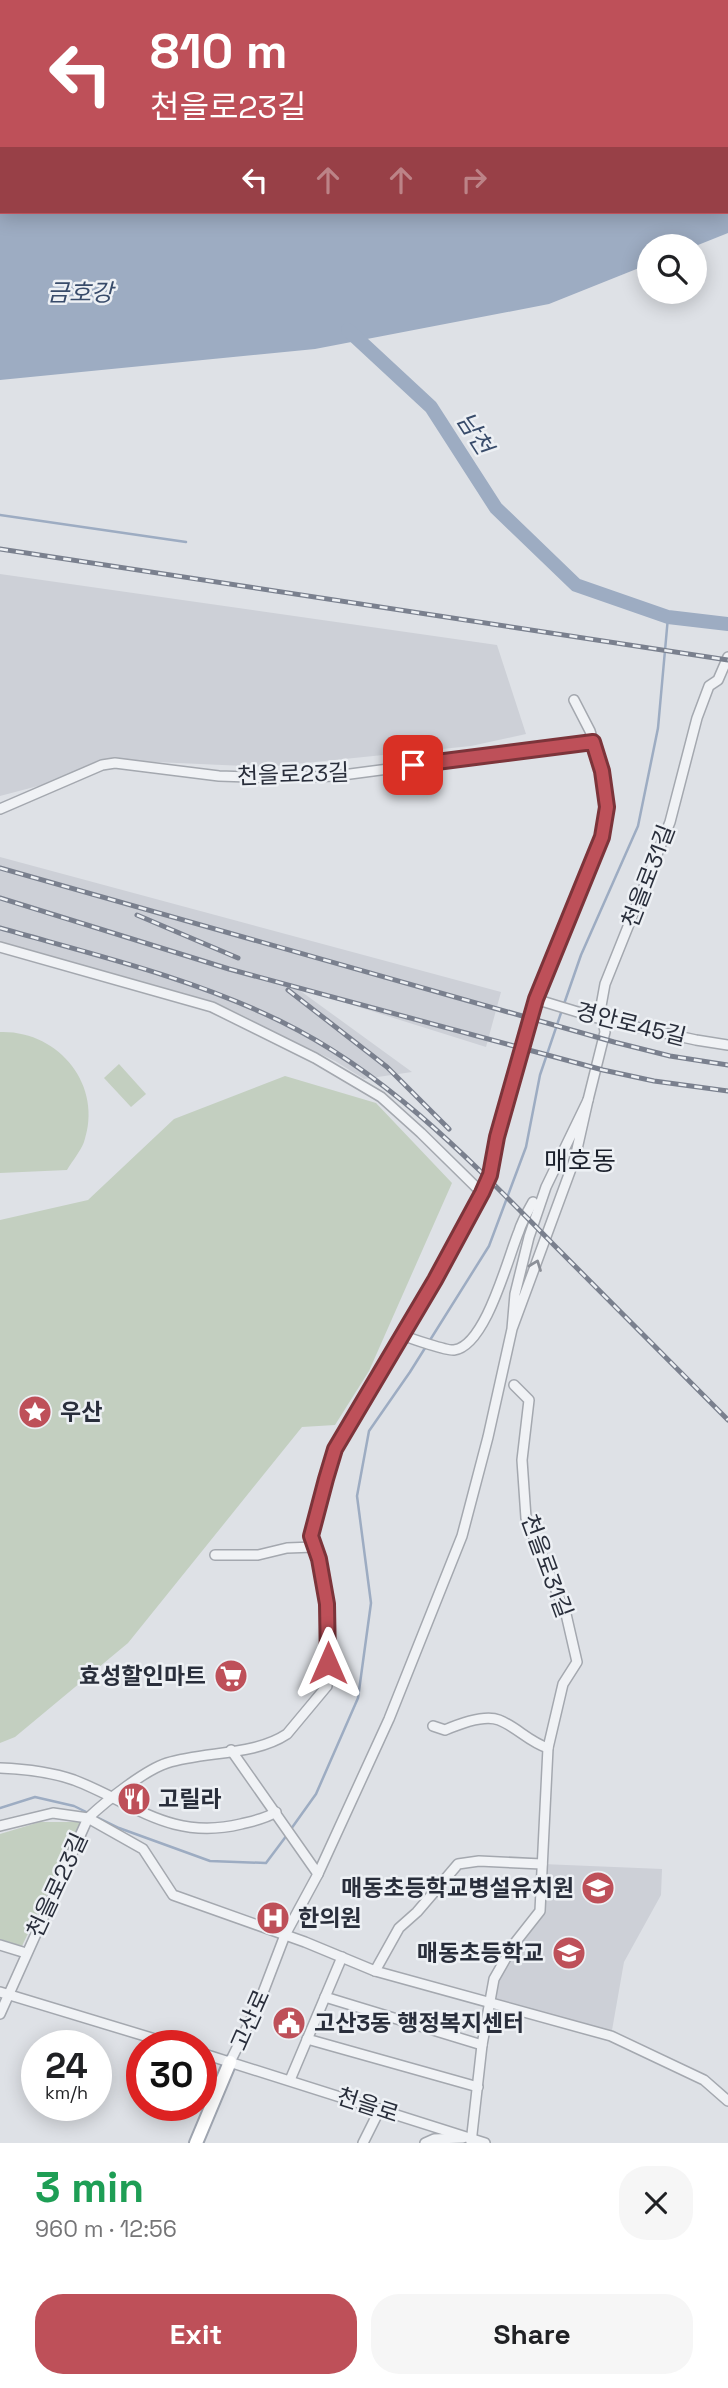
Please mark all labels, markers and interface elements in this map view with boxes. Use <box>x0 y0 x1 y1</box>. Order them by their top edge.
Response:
text: 810 m <box>150 20 288 82</box>
icon: left <box>35 28 126 119</box>
text: 천을로23길 <box>150 87 306 127</box>
icon: left <box>236 161 274 199</box>
icon: ahead <box>309 161 347 199</box>
icon: ahead <box>382 161 420 199</box>
icon: right <box>455 161 493 199</box>
map controls <box>637 234 707 304</box>
button: search <box>637 234 707 304</box>
water label: 금호강 <box>47 277 116 308</box>
water label: 남천 <box>450 406 502 462</box>
pin <box>383 735 443 795</box>
icon: arrive <box>394 746 432 784</box>
street label: 천을로23길 <box>236 757 350 791</box>
street label: 천을로31길 <box>615 820 681 932</box>
street label: 경안로45길 <box>573 996 689 1052</box>
district label: 매호동 <box>544 1144 616 1178</box>
one-way arrow <box>528 1259 542 1271</box>
place icon: 우산 <box>16 1393 54 1431</box>
place label: 우산 <box>60 1397 102 1427</box>
street label: 천을로31길 <box>514 1510 580 1622</box>
position arrow <box>291 1626 365 1700</box>
supermarket icon: 효성할인마트 <box>212 1657 250 1695</box>
place label: 효성할인마트 <box>79 1661 206 1691</box>
restaurant icon: 고릴라 <box>115 1780 153 1818</box>
place label: 고릴라 <box>158 1784 221 1814</box>
street label: 천을로23길 <box>20 1828 94 1942</box>
school or university icon: 매동초등학교병설유치원 <box>579 1869 617 1907</box>
place label: 매동초등학교병설유치원 <box>341 1873 574 1903</box>
hospital icon: 한의원 <box>254 1899 292 1937</box>
place label: 한의원 <box>298 1903 361 1933</box>
school or university icon: 매동초등학교 <box>550 1934 588 1972</box>
place label: 매동초등학교 <box>417 1938 544 1968</box>
street label: 고산로 <box>223 1985 277 2055</box>
public building icon: 고산3동 행정복지센터 <box>270 2004 308 2042</box>
place label: 고산3동 행정복지센터 <box>314 2008 524 2038</box>
speed limit sign: 30 <box>126 2030 217 2121</box>
text: 24 <box>45 2044 88 2088</box>
text: km/h <box>45 2081 88 2104</box>
street label: 천을로 <box>333 2081 403 2129</box>
text: 3 min <box>35 2161 144 2214</box>
button: close <box>619 2166 693 2240</box>
text: 960 m · 12:56 <box>35 2214 177 2244</box>
button: Exit <box>35 2294 357 2374</box>
button: Share <box>371 2294 693 2374</box>

